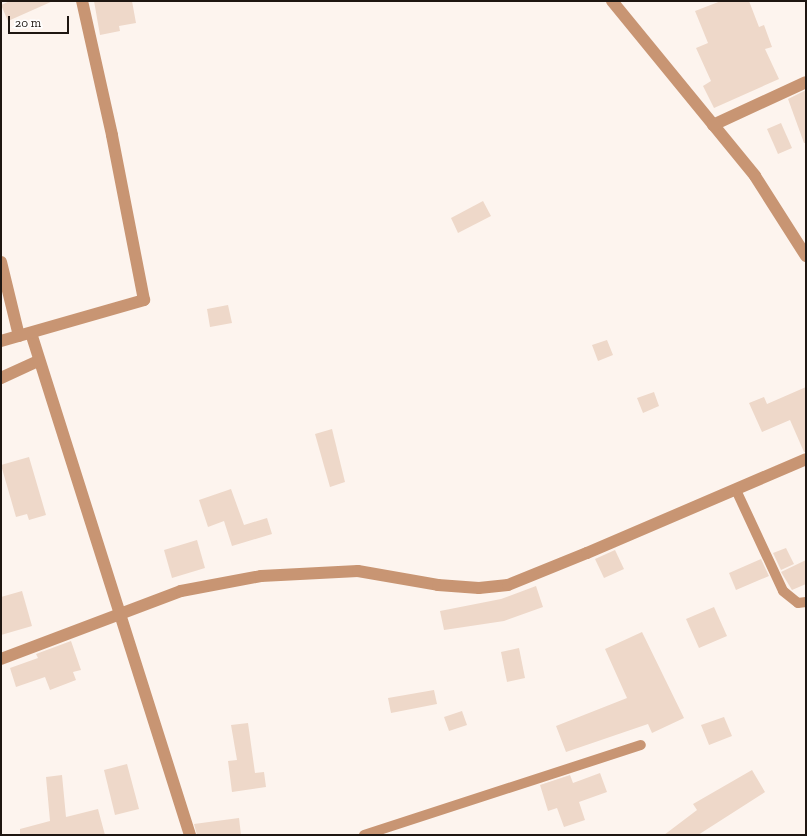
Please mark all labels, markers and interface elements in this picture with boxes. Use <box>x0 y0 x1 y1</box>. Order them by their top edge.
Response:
scale bar <box>10 8 71 34</box>
text: 20 m <box>15 16 41 30</box>

